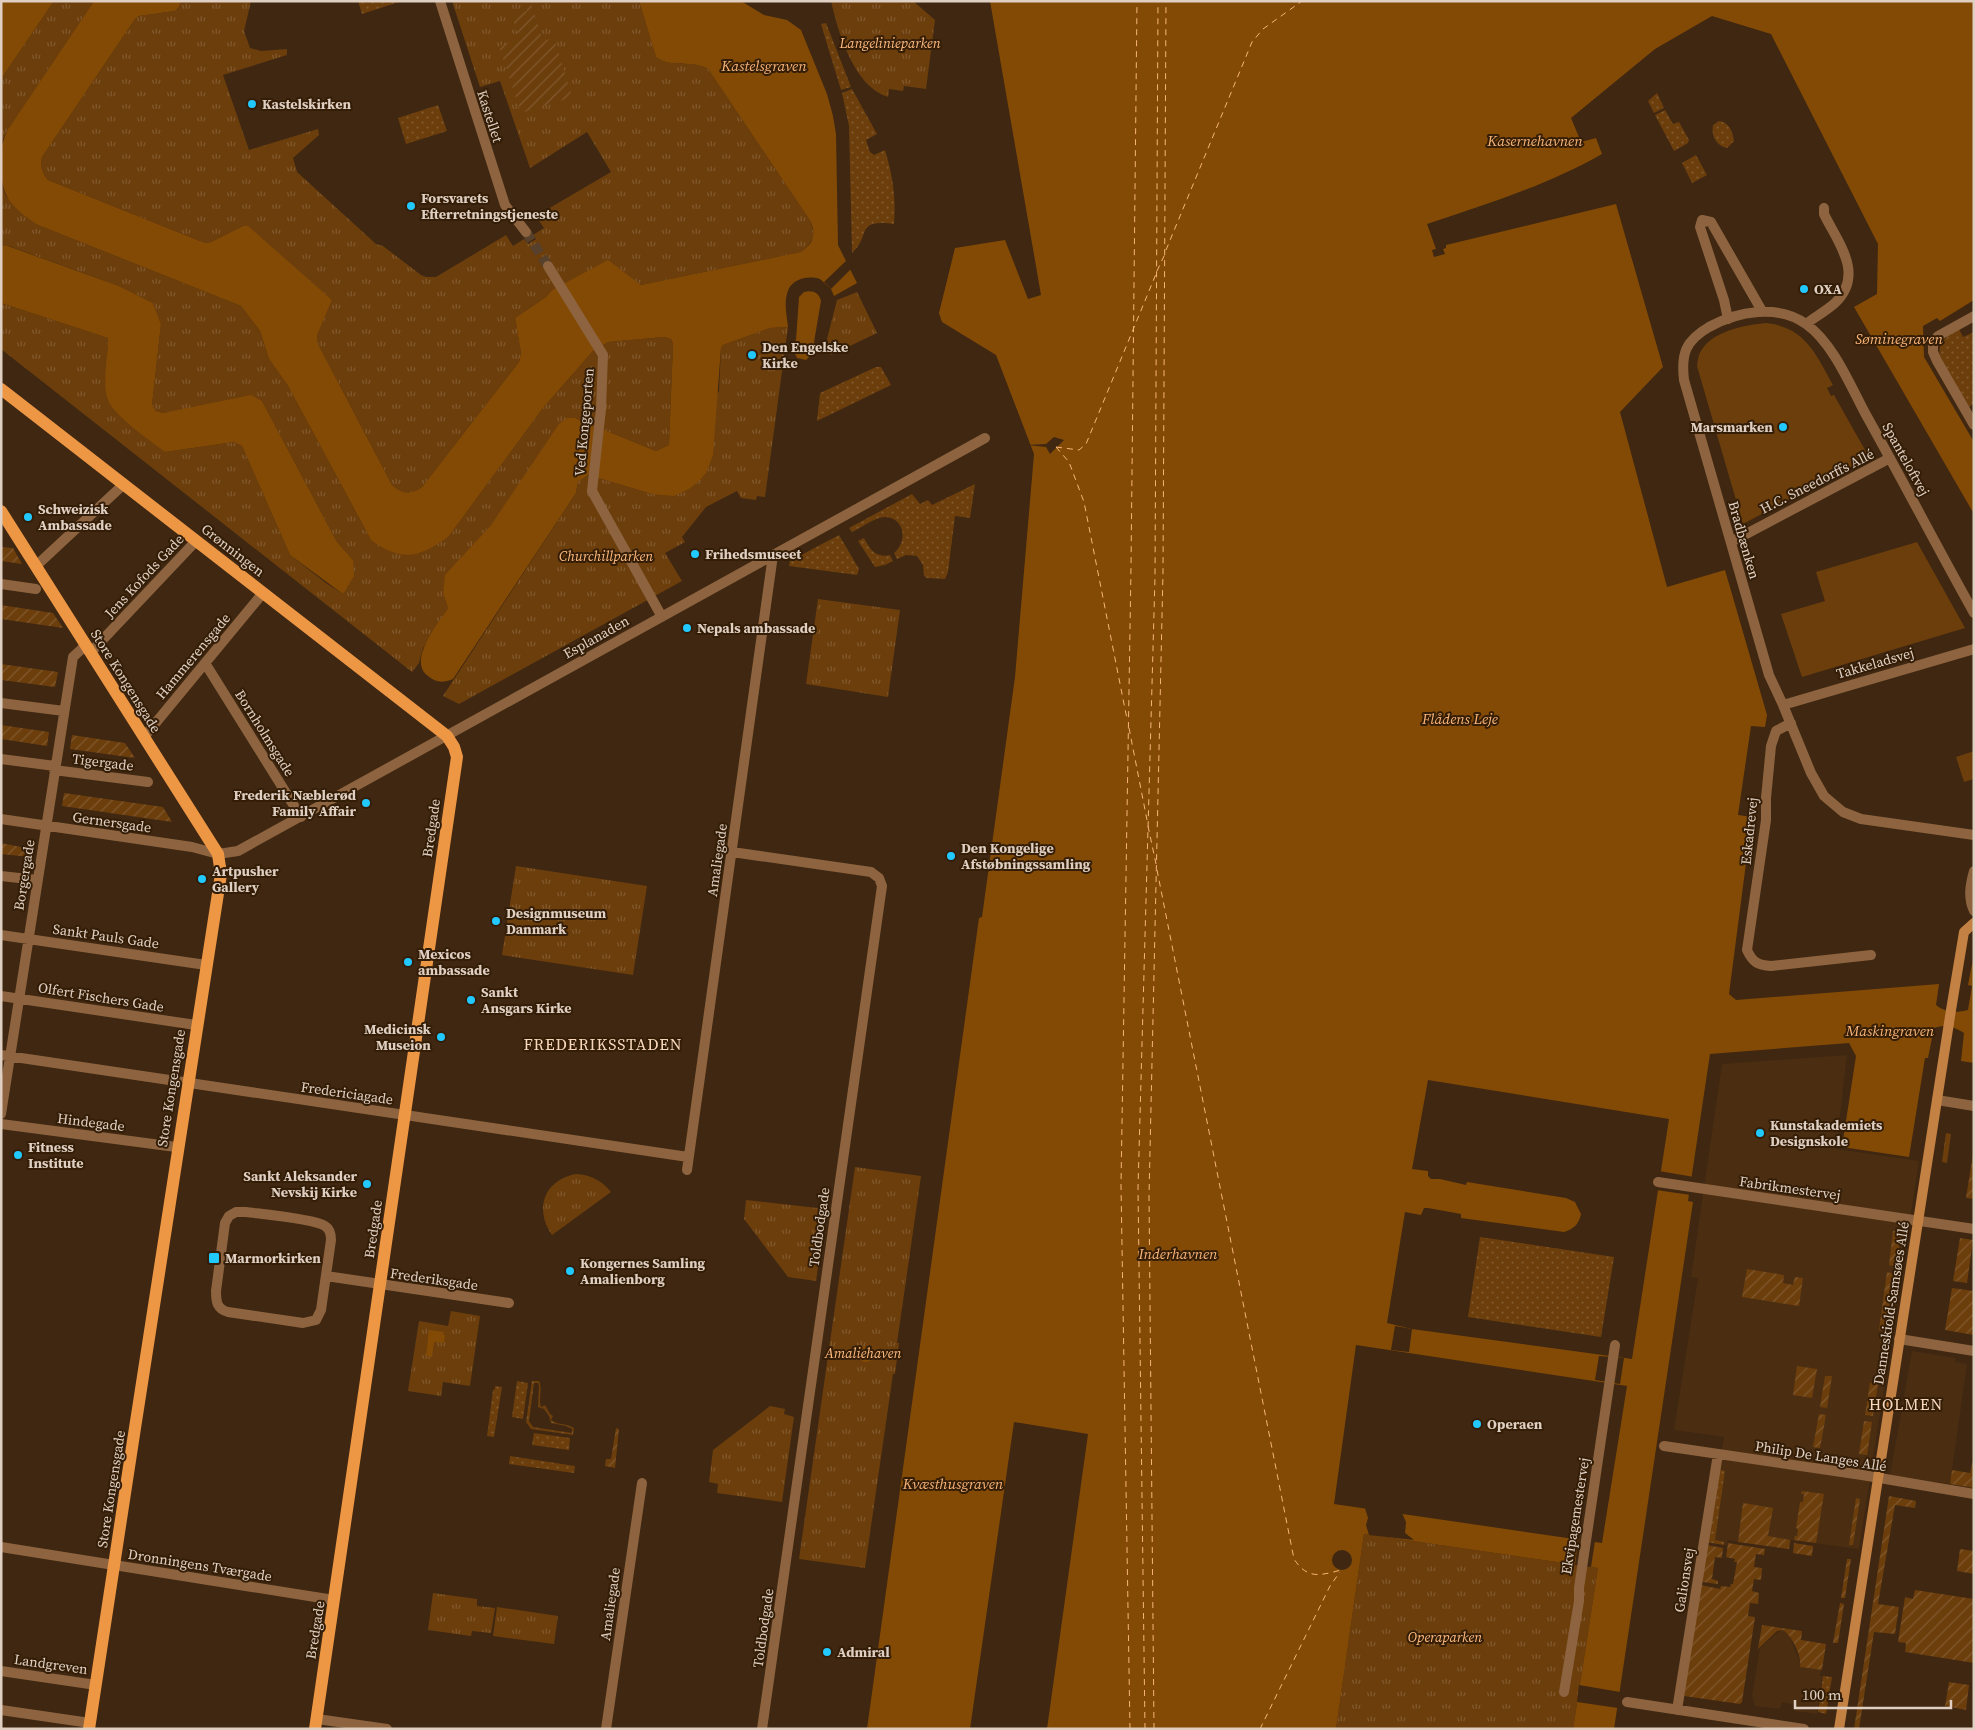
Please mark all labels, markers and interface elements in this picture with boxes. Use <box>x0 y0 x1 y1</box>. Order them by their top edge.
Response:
park label: Langelinieparken <box>838 33 941 53</box>
water label: Kastelsgraven <box>720 55 807 76</box>
street label: Kastellet <box>472 87 508 145</box>
place label: Kastelskirken <box>262 94 351 114</box>
marker: Kastelskirken <box>246 98 258 110</box>
water label: Kasernehavnen <box>1486 130 1583 151</box>
place label: Forsvarets Efterretningstjeneste <box>421 188 558 224</box>
marker: Forsvarets Efterretningstjeneste <box>405 200 417 212</box>
place label: OXA <box>1814 279 1843 299</box>
marker: OXA <box>1798 283 1810 295</box>
water label: Søminegraven <box>1855 328 1943 349</box>
place label: Den Engelske Kirke <box>762 337 848 373</box>
marker: Den Engelske Kirke <box>746 349 758 361</box>
street label: Ved Kongeporten <box>569 367 599 477</box>
place label: Marsmarken <box>1690 417 1773 437</box>
street label: Spanteloftvej <box>1878 419 1934 499</box>
marker: Marsmarken <box>1777 421 1789 433</box>
street label: H.C. Sneedorffs Allé <box>1757 444 1877 518</box>
place label: Schweizisk Ambassade <box>38 499 112 535</box>
street label: Bradbænken <box>1723 499 1765 582</box>
marker: Schweizisk Ambassade <box>22 511 34 523</box>
street label: Grønningen <box>197 519 269 581</box>
street label: Jens Kofods Gade <box>99 530 188 623</box>
place label: Frihedsmuseet <box>705 544 802 564</box>
park label: Churchillparken <box>559 546 653 566</box>
marker: Frihedsmuseet <box>689 548 701 560</box>
street label: Hammerensgade <box>151 609 235 703</box>
street label: Esplanaden <box>559 610 633 663</box>
place label: Nepals ambassade <box>697 618 815 638</box>
marker: Nepals ambassade <box>681 622 693 634</box>
street label: Store Kongensgade <box>86 625 166 737</box>
street label: Takkeladsvej <box>1834 642 1916 684</box>
street label: Bornholmsgade <box>230 686 300 780</box>
water label: Flådens Leje <box>1421 708 1498 729</box>
street label: Tigergade <box>71 748 135 776</box>
place label: Frederik Næblerød Family Affair <box>234 785 357 821</box>
street label: Eskadrevej <box>1736 796 1762 866</box>
marker: Frederik Næblerød Family Affair <box>360 797 372 809</box>
street label: Bredgade <box>417 798 445 858</box>
street label: Gernersgade <box>71 807 153 837</box>
street label: Amaliegade <box>702 822 732 898</box>
street label: Borgergade <box>9 838 39 912</box>
place label: Den Kongelige Afstøbningssamling <box>961 838 1091 874</box>
marker: Den Kongelige Afstøbningssamling <box>945 850 957 862</box>
place label: Artpusher Gallery <box>212 861 279 897</box>
marker: Artpusher Gallery <box>196 873 208 885</box>
place label: Designmuseum Danmark <box>506 903 606 939</box>
marker: Designmuseum Danmark <box>490 915 502 927</box>
street label: Sankt Pauls Gade <box>52 919 160 953</box>
place label: Mexicos ambassade <box>418 944 490 980</box>
marker: Mexicos ambassade <box>402 956 414 968</box>
street label: Olfert Fischers Gade <box>37 977 165 1017</box>
place label: Sankt Ansgars Kirke <box>481 982 572 1018</box>
marker: Sankt Ansgars Kirke <box>465 994 477 1006</box>
place label: Medicinsk Museion <box>364 1019 432 1055</box>
water label: Maskingraven <box>1845 1020 1935 1041</box>
street label: Store Kongensgade <box>152 1028 190 1148</box>
marker: Medicinsk Museion <box>435 1031 447 1043</box>
district label: FREDERIKSSTADEN <box>523 1033 683 1055</box>
street label: Fredericiagade <box>300 1077 394 1109</box>
street label: Hindegade <box>56 1108 126 1136</box>
place label: Kunstakademiets Designskole <box>1770 1115 1883 1151</box>
marker: Kunstakademiets Designskole <box>1754 1127 1766 1139</box>
place label: Fitness Institute <box>28 1137 84 1173</box>
marker: Fitness Institute <box>12 1149 24 1161</box>
place label: Sankt Aleksander Nevskij Kirke <box>243 1166 357 1202</box>
street label: Fabrikmestervej <box>1738 1171 1842 1205</box>
marker: Sankt Aleksander Nevskij Kirke <box>361 1178 373 1190</box>
street label: Toldbodgade <box>804 1186 834 1268</box>
street label: Bredgade <box>359 1199 387 1259</box>
street label: Danneskiold-Samsøes Allé <box>1868 1220 1914 1386</box>
water label: Inderhavnen <box>1137 1243 1218 1264</box>
place label: Marmorkirken <box>225 1248 321 1268</box>
marker: Marmorkirken <box>207 1251 221 1265</box>
place label: Kongernes Samling Amalienborg <box>580 1253 706 1289</box>
street label: Frederiksgade <box>389 1263 479 1295</box>
marker: Kongernes Samling Amalienborg <box>564 1265 576 1277</box>
park label: Amaliehaven <box>824 1343 901 1363</box>
district label: HOLMEN <box>1869 1393 1943 1415</box>
place label: Operaen <box>1487 1414 1543 1434</box>
marker: Operaen <box>1471 1418 1483 1430</box>
street label: Store Kongensgade <box>92 1429 130 1549</box>
street label: Philip De Langes Allé <box>1754 1436 1888 1476</box>
street label: Ekvipagemestervej <box>1556 1456 1594 1576</box>
water label: Kvæsthusgraven <box>902 1473 1004 1494</box>
street label: Dronningens Tværgade <box>127 1544 273 1586</box>
street label: Galionsvej <box>1669 1546 1699 1614</box>
street label: Amaliegade <box>595 1566 625 1642</box>
street label: Toldbodgade <box>748 1587 778 1669</box>
street label: Bredgade <box>301 1599 329 1661</box>
park label: Operaparken <box>1408 1627 1482 1647</box>
place label: Admiral <box>837 1642 890 1662</box>
marker: Admiral <box>821 1646 833 1658</box>
street label: Landgreven <box>13 1649 90 1679</box>
scale bar <box>1795 1678 1951 1710</box>
text: 100 m <box>1802 1684 1842 1705</box>

